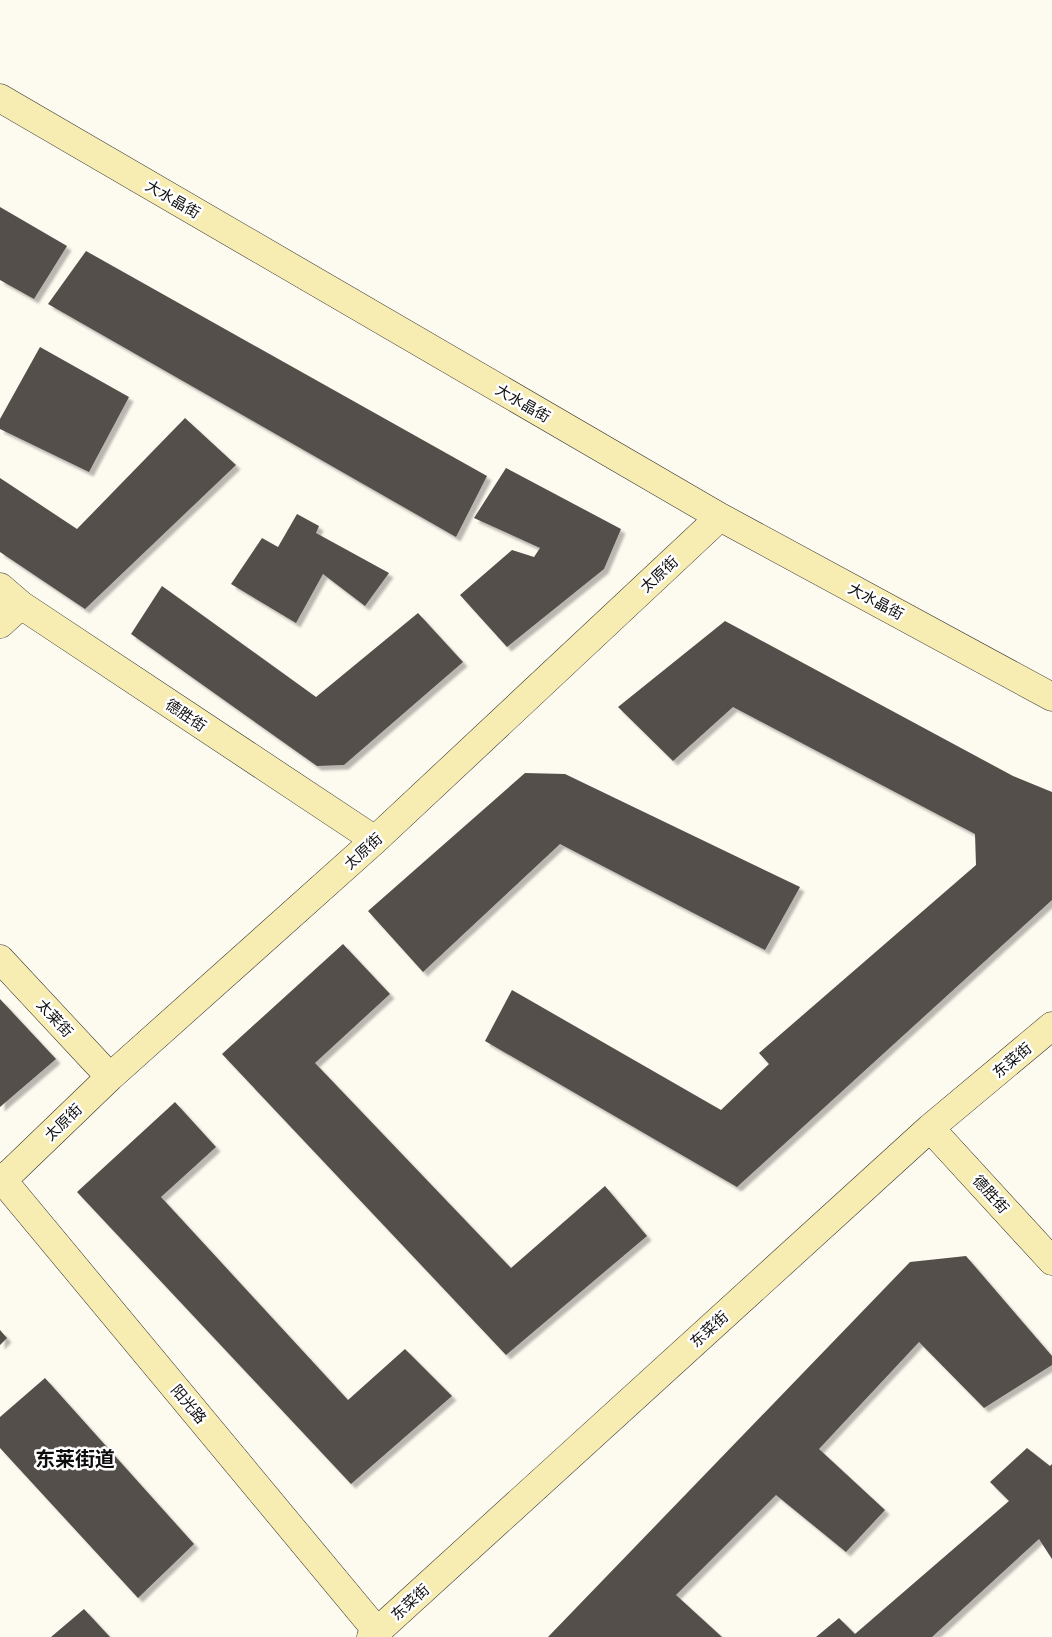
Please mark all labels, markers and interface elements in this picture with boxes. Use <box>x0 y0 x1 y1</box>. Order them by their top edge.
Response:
street label: 大水晶街 <box>142 176 204 222</box>
street label: 大水晶街 <box>492 380 554 426</box>
street label: 太原街 <box>636 552 682 596</box>
street label: 大水晶街 <box>845 579 907 623</box>
street label: 德胜街 <box>162 695 210 735</box>
street label: 太原街 <box>340 829 386 873</box>
street label: 太莱街 <box>33 995 77 1041</box>
street label: 东菜街 <box>989 1038 1035 1082</box>
street label: 太原街 <box>40 1100 86 1144</box>
street label: 德胜街 <box>969 1171 1013 1217</box>
street label: 东菜街 <box>686 1307 732 1351</box>
street label: 阳光路 <box>167 1381 211 1427</box>
district label: 东莱街道 <box>35 1445 115 1472</box>
street label: 东菜街 <box>387 1580 433 1624</box>

